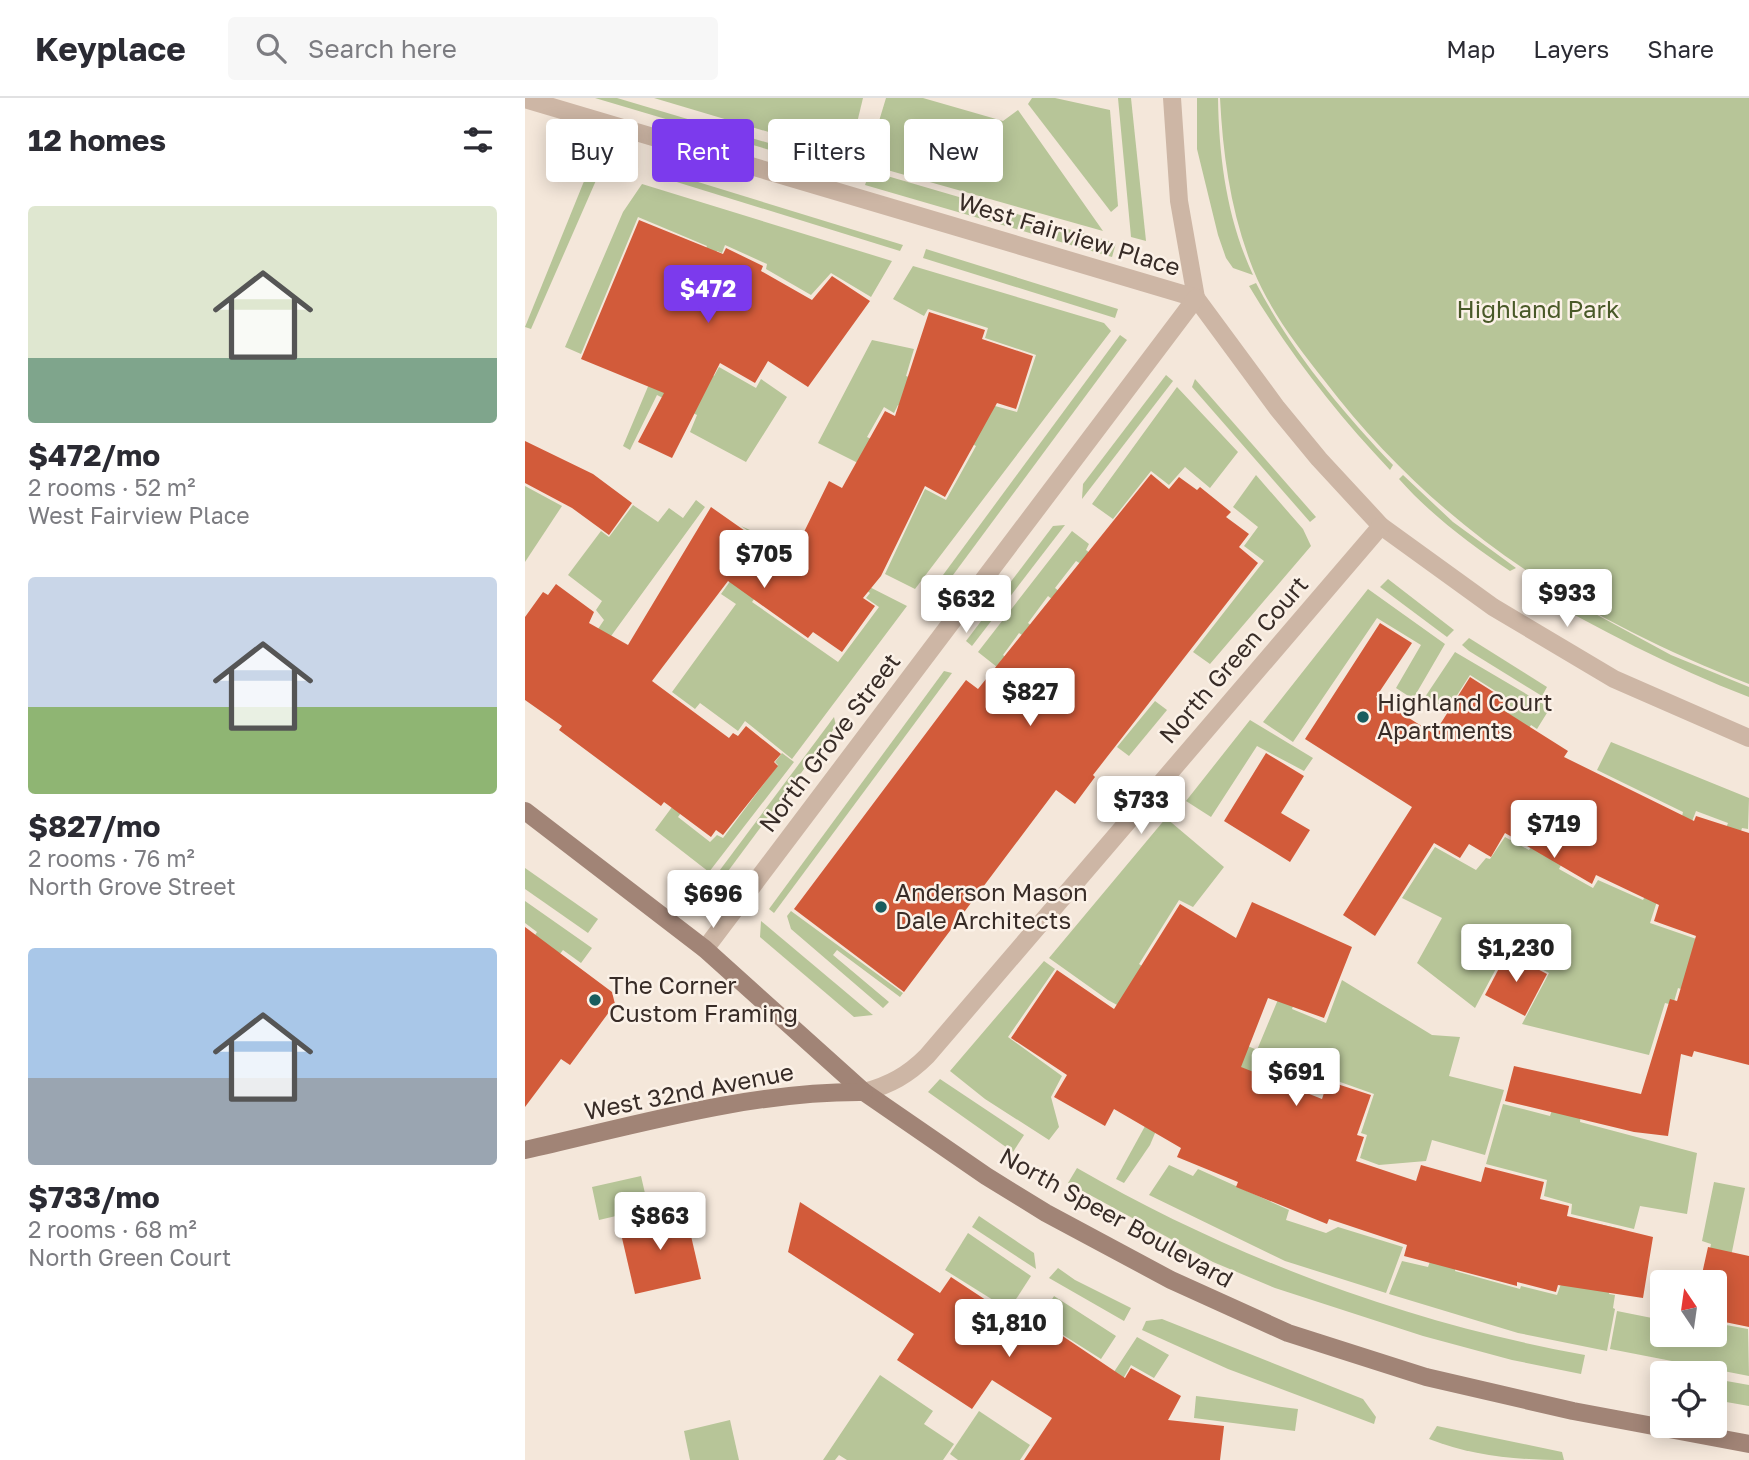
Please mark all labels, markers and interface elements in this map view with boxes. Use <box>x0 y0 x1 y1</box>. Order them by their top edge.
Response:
search box <box>228 17 718 80</box>
text: Keyplace <box>35 29 186 68</box>
icon: search <box>252 29 290 67</box>
text: Search here <box>308 33 457 64</box>
text: Map <box>1446 34 1495 63</box>
text: Layers <box>1533 34 1609 63</box>
text: Share <box>1647 34 1714 63</box>
chip: Buy <box>546 119 638 182</box>
chip: Rent <box>652 119 754 182</box>
chip: Filters <box>768 119 890 182</box>
chip: New <box>904 119 1003 182</box>
icon: filters <box>459 121 497 159</box>
text: 12 homes <box>28 122 166 158</box>
street label: West Fairview Place <box>955 186 1184 281</box>
icon: home <box>200 252 326 378</box>
pin: $472 <box>667 266 749 325</box>
text: $472 <box>680 274 736 302</box>
park label: Highland Park <box>1457 294 1619 323</box>
text: $472/mo <box>28 437 160 473</box>
text: 2 rooms · 52 m² <box>28 473 195 501</box>
text: West Fairview Place <box>28 501 250 529</box>
pin: $705 <box>723 531 805 590</box>
text: $705 <box>736 539 792 567</box>
street label: North Green Court <box>1152 569 1313 749</box>
pin: $933 <box>1526 570 1608 629</box>
pin: $632 <box>925 575 1007 635</box>
text: $933 <box>1538 578 1596 606</box>
text: $632 <box>937 584 995 612</box>
icon: home <box>200 623 326 749</box>
street label: North Grove Street <box>752 647 906 837</box>
pin: $827 <box>989 668 1071 728</box>
text: $827 <box>1002 677 1058 705</box>
place label: Highland Court Apartments <box>1377 687 1553 744</box>
marker: Highland Court Apartments <box>1355 709 1371 725</box>
pin: $733 <box>1100 776 1182 836</box>
text: $733 <box>1113 785 1169 813</box>
pin: $719 <box>1513 800 1595 860</box>
text: $827/mo <box>28 808 161 844</box>
text: $719 <box>1527 809 1581 837</box>
text: 2 rooms · 76 m² <box>28 844 195 872</box>
pin: $696 <box>672 870 754 930</box>
text: North Grove Street <box>28 872 236 900</box>
place label: Anderson Mason Dale Architects <box>895 877 1088 934</box>
text: $696 <box>683 879 743 907</box>
marker: Anderson Mason Dale Architects <box>873 899 889 915</box>
pin: $1,230 <box>1459 924 1573 984</box>
text: $1,230 <box>1477 933 1555 961</box>
place label: The Corner Custom Framing <box>609 970 798 1027</box>
marker: The Corner Custom Framing <box>587 992 603 1008</box>
icon: home <box>200 994 326 1120</box>
pin: $691 <box>1255 1048 1337 1108</box>
street label: West 32nd Avenue <box>582 1056 796 1125</box>
text: $691 <box>1268 1057 1324 1085</box>
street label: North Speer Boulevard <box>995 1140 1238 1293</box>
text: $733/mo <box>28 1179 160 1215</box>
pin: $863 <box>619 1192 701 1252</box>
text: $863 <box>631 1201 689 1229</box>
text: 2 rooms · 68 m² <box>28 1215 197 1243</box>
text: North Green Court <box>28 1243 231 1271</box>
north arrow <box>1650 1270 1727 1348</box>
map controls <box>1650 1270 1727 1438</box>
pin: $1,810 <box>952 1300 1066 1359</box>
text: $1,810 <box>971 1308 1047 1336</box>
button: locate <box>1650 1361 1727 1438</box>

